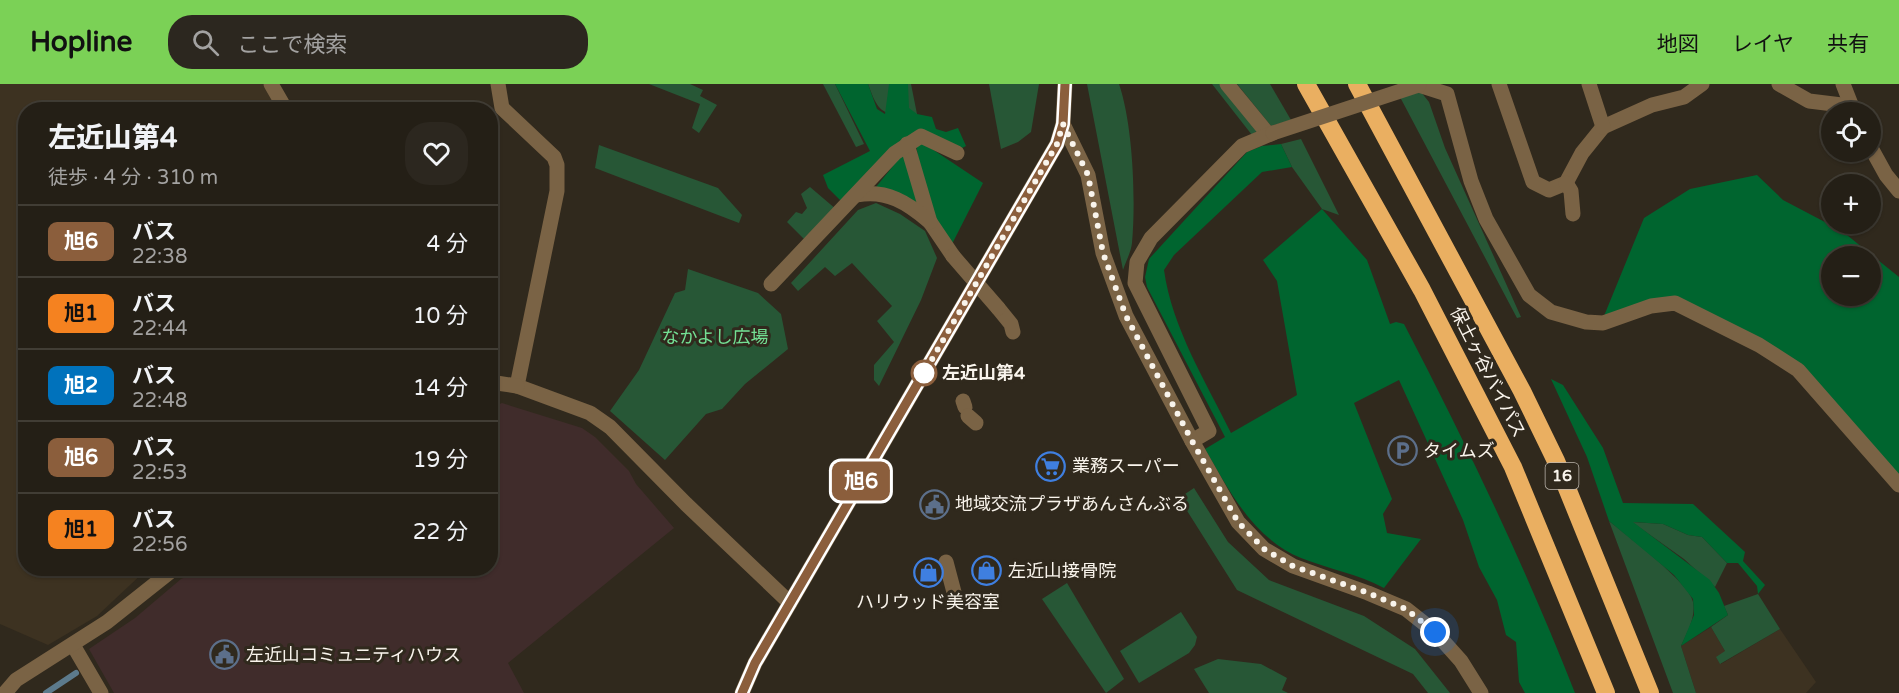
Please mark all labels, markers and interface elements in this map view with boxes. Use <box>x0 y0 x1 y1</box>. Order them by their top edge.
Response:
search box <box>168 15 588 69</box>
text: Hopline <box>30 25 132 59</box>
icon: search <box>189 26 222 59</box>
text: ここで検索 <box>237 32 347 58</box>
text: 地図 <box>1657 32 1699 57</box>
text: レイヤ <box>1732 32 1794 57</box>
text: 共有 <box>1827 32 1869 57</box>
map controls <box>1821 102 1881 306</box>
button: locate <box>1821 102 1881 162</box>
text: 左近山第4 <box>48 121 178 155</box>
button: heart <box>405 122 468 185</box>
text: 徒歩 · 4 分 · 310 m <box>48 166 218 190</box>
button: + <box>1821 174 1881 234</box>
text: バス <box>132 219 176 245</box>
text: 旭6 <box>64 229 98 254</box>
text: 4 分 <box>426 231 468 257</box>
text: 22:38 <box>132 245 187 269</box>
button: − <box>1821 246 1881 306</box>
text: バス <box>132 291 176 317</box>
text: 旭1 <box>64 301 98 326</box>
text: 10 分 <box>413 303 468 329</box>
street label: 保土ヶ谷バイパス <box>1446 303 1530 441</box>
text: 22:44 <box>132 317 187 341</box>
park label: なかよし広場 <box>661 326 769 348</box>
marker: 左近山第4 <box>911 360 937 386</box>
place label: 左近山第4 <box>942 362 1026 384</box>
text: バス <box>132 363 176 389</box>
text: 旭2 <box>64 373 98 398</box>
text: 14 分 <box>413 375 468 401</box>
text: 22:48 <box>132 389 187 413</box>
text: バス <box>132 435 176 461</box>
parking icon: タイムズ <box>1386 435 1418 467</box>
place label: タイムズ <box>1423 440 1495 462</box>
text: 旭6 <box>64 445 98 470</box>
text: 19 分 <box>413 447 468 473</box>
supermarket icon: 業務スーパー <box>1035 450 1067 482</box>
place label: 業務スーパー <box>1072 455 1180 477</box>
text: 22:53 <box>132 461 187 485</box>
line badge: 旭6 <box>834 462 888 500</box>
road number: 16 <box>1546 463 1578 489</box>
text: 旭6 <box>844 469 878 494</box>
public building icon: 地域交流プラザあんさんぶる <box>918 488 950 520</box>
place label: 地域交流プラザあんさんぶる <box>955 493 1189 515</box>
text: バス <box>132 507 176 533</box>
text: 旭1 <box>64 517 98 542</box>
text: 22 分 <box>413 519 468 545</box>
text: 22:56 <box>132 533 187 557</box>
shop icon: 左近山接骨院 <box>971 555 1003 587</box>
shop icon: ハリウッド美容室 <box>912 557 944 589</box>
place label: 左近山接骨院 <box>1008 560 1116 582</box>
place label: ハリウッド美容室 <box>856 591 1000 613</box>
your location <box>1420 617 1450 647</box>
public building icon: 左近山コミュニティハウス <box>209 639 241 671</box>
place label: 左近山コミュニティハウス <box>246 644 461 666</box>

